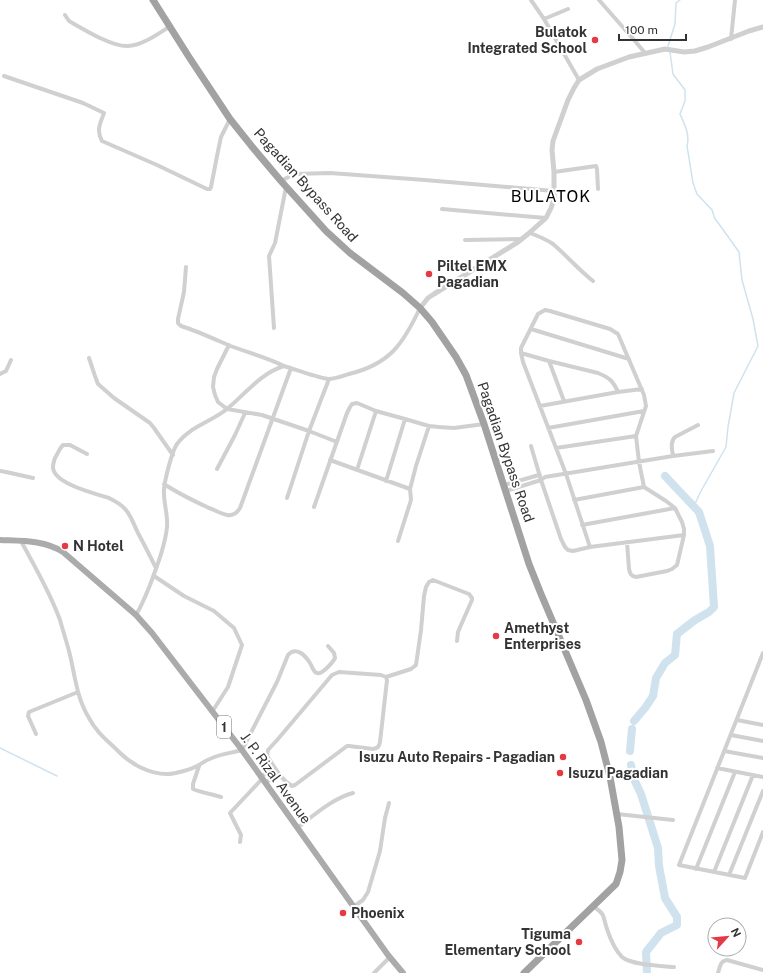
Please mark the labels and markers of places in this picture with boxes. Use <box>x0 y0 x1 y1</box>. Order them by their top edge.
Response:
place label: Bulatok Integrated School <box>467 24 587 56</box>
marker: Bulatok Integrated School <box>590 35 600 45</box>
place label: Piltel EMX Pagadian <box>437 258 507 290</box>
marker: Piltel EMX Pagadian <box>424 269 434 279</box>
place label: N Hotel <box>73 538 124 554</box>
marker: N Hotel <box>60 541 70 551</box>
place label: Amethyst Enterprises <box>504 620 581 652</box>
marker: Amethyst Enterprises <box>491 631 501 641</box>
place label: Isuzu Auto Repairs - Pagadian <box>359 749 555 765</box>
marker: Isuzu Auto Repairs - Pagadian <box>558 752 568 762</box>
place label: Isuzu Pagadian <box>568 765 668 781</box>
marker: Isuzu Pagadian <box>555 768 565 778</box>
place label: Phoenix <box>351 905 405 921</box>
marker: Phoenix <box>338 908 348 918</box>
place label: Tiguma Elementary School <box>444 926 571 958</box>
marker: Tiguma Elementary School <box>574 937 584 947</box>

